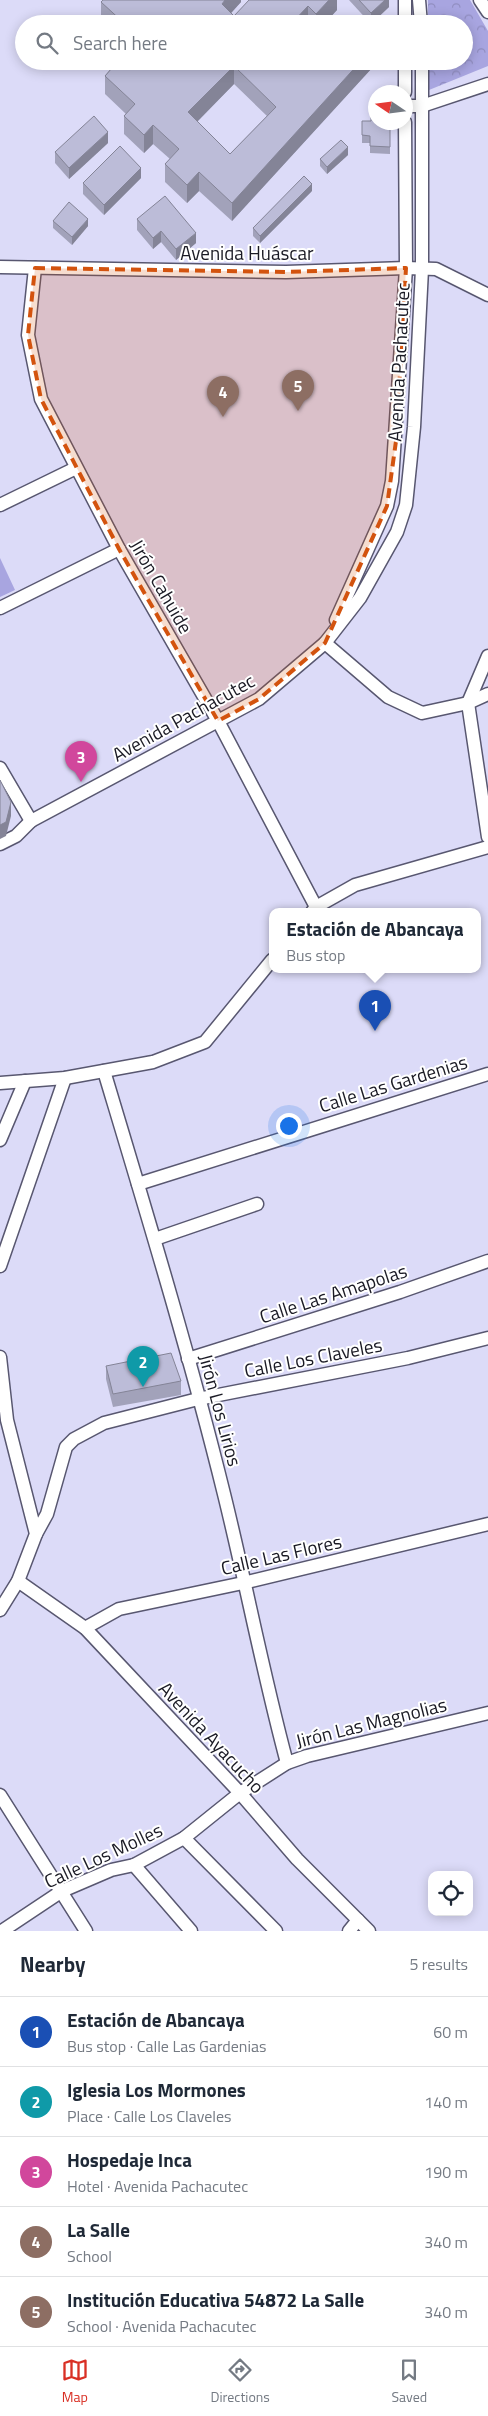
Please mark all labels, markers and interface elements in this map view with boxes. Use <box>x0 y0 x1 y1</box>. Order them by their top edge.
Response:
search box <box>15 15 473 70</box>
text: Search here <box>73 28 167 57</box>
icon: search <box>33 29 61 57</box>
north arrow <box>368 85 413 130</box>
street label: Avenida Huáscar <box>180 238 314 267</box>
street label: Avenida Pachacutec <box>379 282 417 442</box>
pin: 5 <box>282 370 314 411</box>
pin: 4 <box>207 376 239 417</box>
street label: Jirón Cahuide <box>123 534 201 638</box>
street label: Avenida Pachacutec <box>106 666 260 768</box>
pin: 3 <box>65 741 97 782</box>
popup <box>269 908 481 973</box>
text: Estación de Abancaya <box>286 914 464 943</box>
text: Bus stop <box>286 943 345 967</box>
pin: 1 <box>359 990 391 1031</box>
street label: Calle Las Gardenias <box>315 1047 471 1119</box>
your location <box>276 1113 302 1139</box>
street label: Calle Las Amapolas <box>255 1255 411 1331</box>
street label: Calle Los Claveles <box>242 1329 385 1385</box>
pin: 2 <box>127 1346 159 1387</box>
street label: Jirón Los Lirios <box>192 1351 250 1470</box>
street label: Calle Las Flores <box>218 1526 344 1582</box>
street label: Avenida Ayacucho <box>152 1674 272 1800</box>
street label: Jirón Las Magnolias <box>293 1689 450 1755</box>
street label: Calle Los Molles <box>39 1815 167 1895</box>
map controls <box>428 1871 473 1916</box>
button: locate <box>428 1871 473 1916</box>
text: Nearby <box>20 1948 85 1980</box>
text: 5 results <box>409 1952 468 1976</box>
text: Estación de Abancaya <box>67 2005 245 2034</box>
text: 1 <box>32 2020 40 2044</box>
text: 60 m <box>433 2020 468 2044</box>
text: Bus stop · Calle Las Gardenias <box>67 2034 266 2058</box>
text: Iglesia Los Mormones <box>67 2075 246 2104</box>
text: 2 <box>32 2090 40 2114</box>
text: 140 m <box>424 2090 468 2114</box>
text: Place · Calle Los Claveles <box>67 2104 232 2128</box>
text: Hospedaje Inca <box>67 2145 192 2174</box>
text: 3 <box>32 2160 40 2184</box>
text: 190 m <box>424 2160 468 2184</box>
text: Hotel · Avenida Pachacutec <box>67 2174 248 2198</box>
text: La Salle <box>67 2215 130 2244</box>
text: 4 <box>32 2230 40 2254</box>
text: 340 m <box>424 2230 468 2254</box>
text: School <box>67 2244 112 2268</box>
text: Institución Educativa 54872 La Salle <box>67 2285 364 2314</box>
text: 5 <box>32 2300 40 2324</box>
text: 340 m <box>424 2300 468 2324</box>
text: School · Avenida Pachacutec <box>67 2314 256 2338</box>
tab: Map <box>61 2356 89 2407</box>
tab: Directions <box>210 2356 270 2407</box>
tab: Saved <box>392 2356 427 2407</box>

